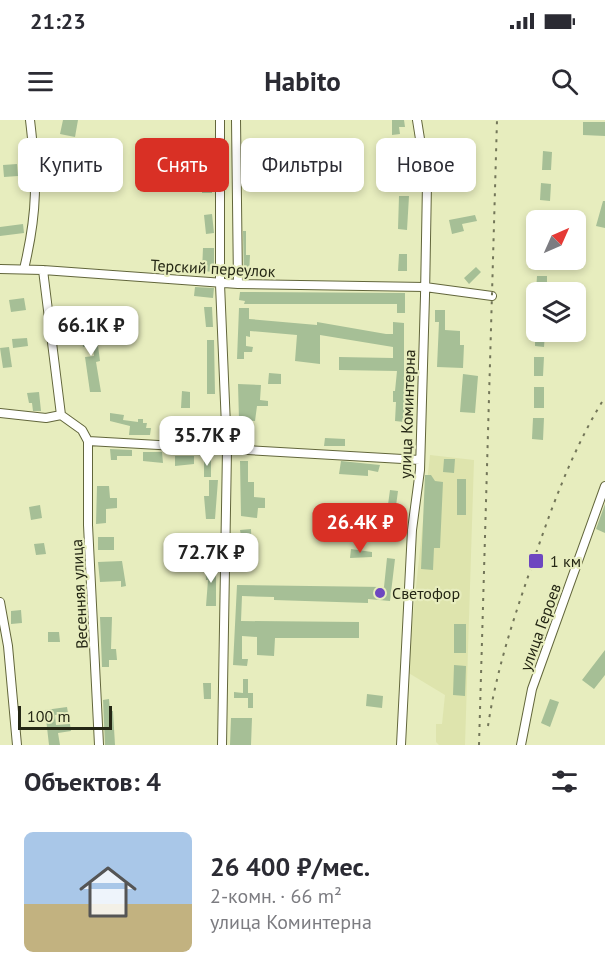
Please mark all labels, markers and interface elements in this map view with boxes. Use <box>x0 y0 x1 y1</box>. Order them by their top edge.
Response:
text: 21:23 <box>30 7 86 35</box>
text: Habito <box>264 64 341 98</box>
icon: menu <box>24 65 57 98</box>
icon: search <box>548 65 581 98</box>
chip: Купить <box>18 138 123 192</box>
chip: Снять <box>135 138 229 192</box>
chip: Фильтры <box>241 138 364 192</box>
chip: Новое <box>376 138 476 192</box>
north arrow <box>526 210 586 270</box>
map controls <box>526 210 586 342</box>
street label: Терский переулок <box>150 255 276 281</box>
button: layers <box>526 282 586 342</box>
pin: 66.1K ₽ <box>36 306 146 357</box>
text: 66.1K ₽ <box>57 312 125 338</box>
street label: улица Коминтерна <box>395 349 419 479</box>
pin: 35.7K ₽ <box>152 416 262 467</box>
text: 35.7K ₽ <box>173 422 241 448</box>
pin: 26.4K ₽ <box>305 503 415 554</box>
text: 26.4K ₽ <box>326 509 394 535</box>
pin: 72.7K ₽ <box>156 533 266 584</box>
street label: Весенняя улица <box>66 539 92 649</box>
text: 72.7K ₽ <box>177 539 245 565</box>
place label: 1 км <box>550 551 581 571</box>
marker: 1 км <box>527 552 545 570</box>
street label: улица Героев <box>515 580 565 674</box>
place label: Светофор <box>392 583 460 603</box>
marker: Светофор <box>373 586 387 600</box>
scale bar <box>18 703 112 730</box>
text: 100 m <box>27 706 70 726</box>
text: Объектов: 4 <box>24 765 161 798</box>
icon: filters <box>548 765 581 798</box>
text: 26 400 ₽/мес. <box>210 850 370 883</box>
icon: home <box>72 856 144 928</box>
text: 2-комн. · 66 m² <box>210 883 342 909</box>
text: улица Коминтерна <box>210 909 372 935</box>

